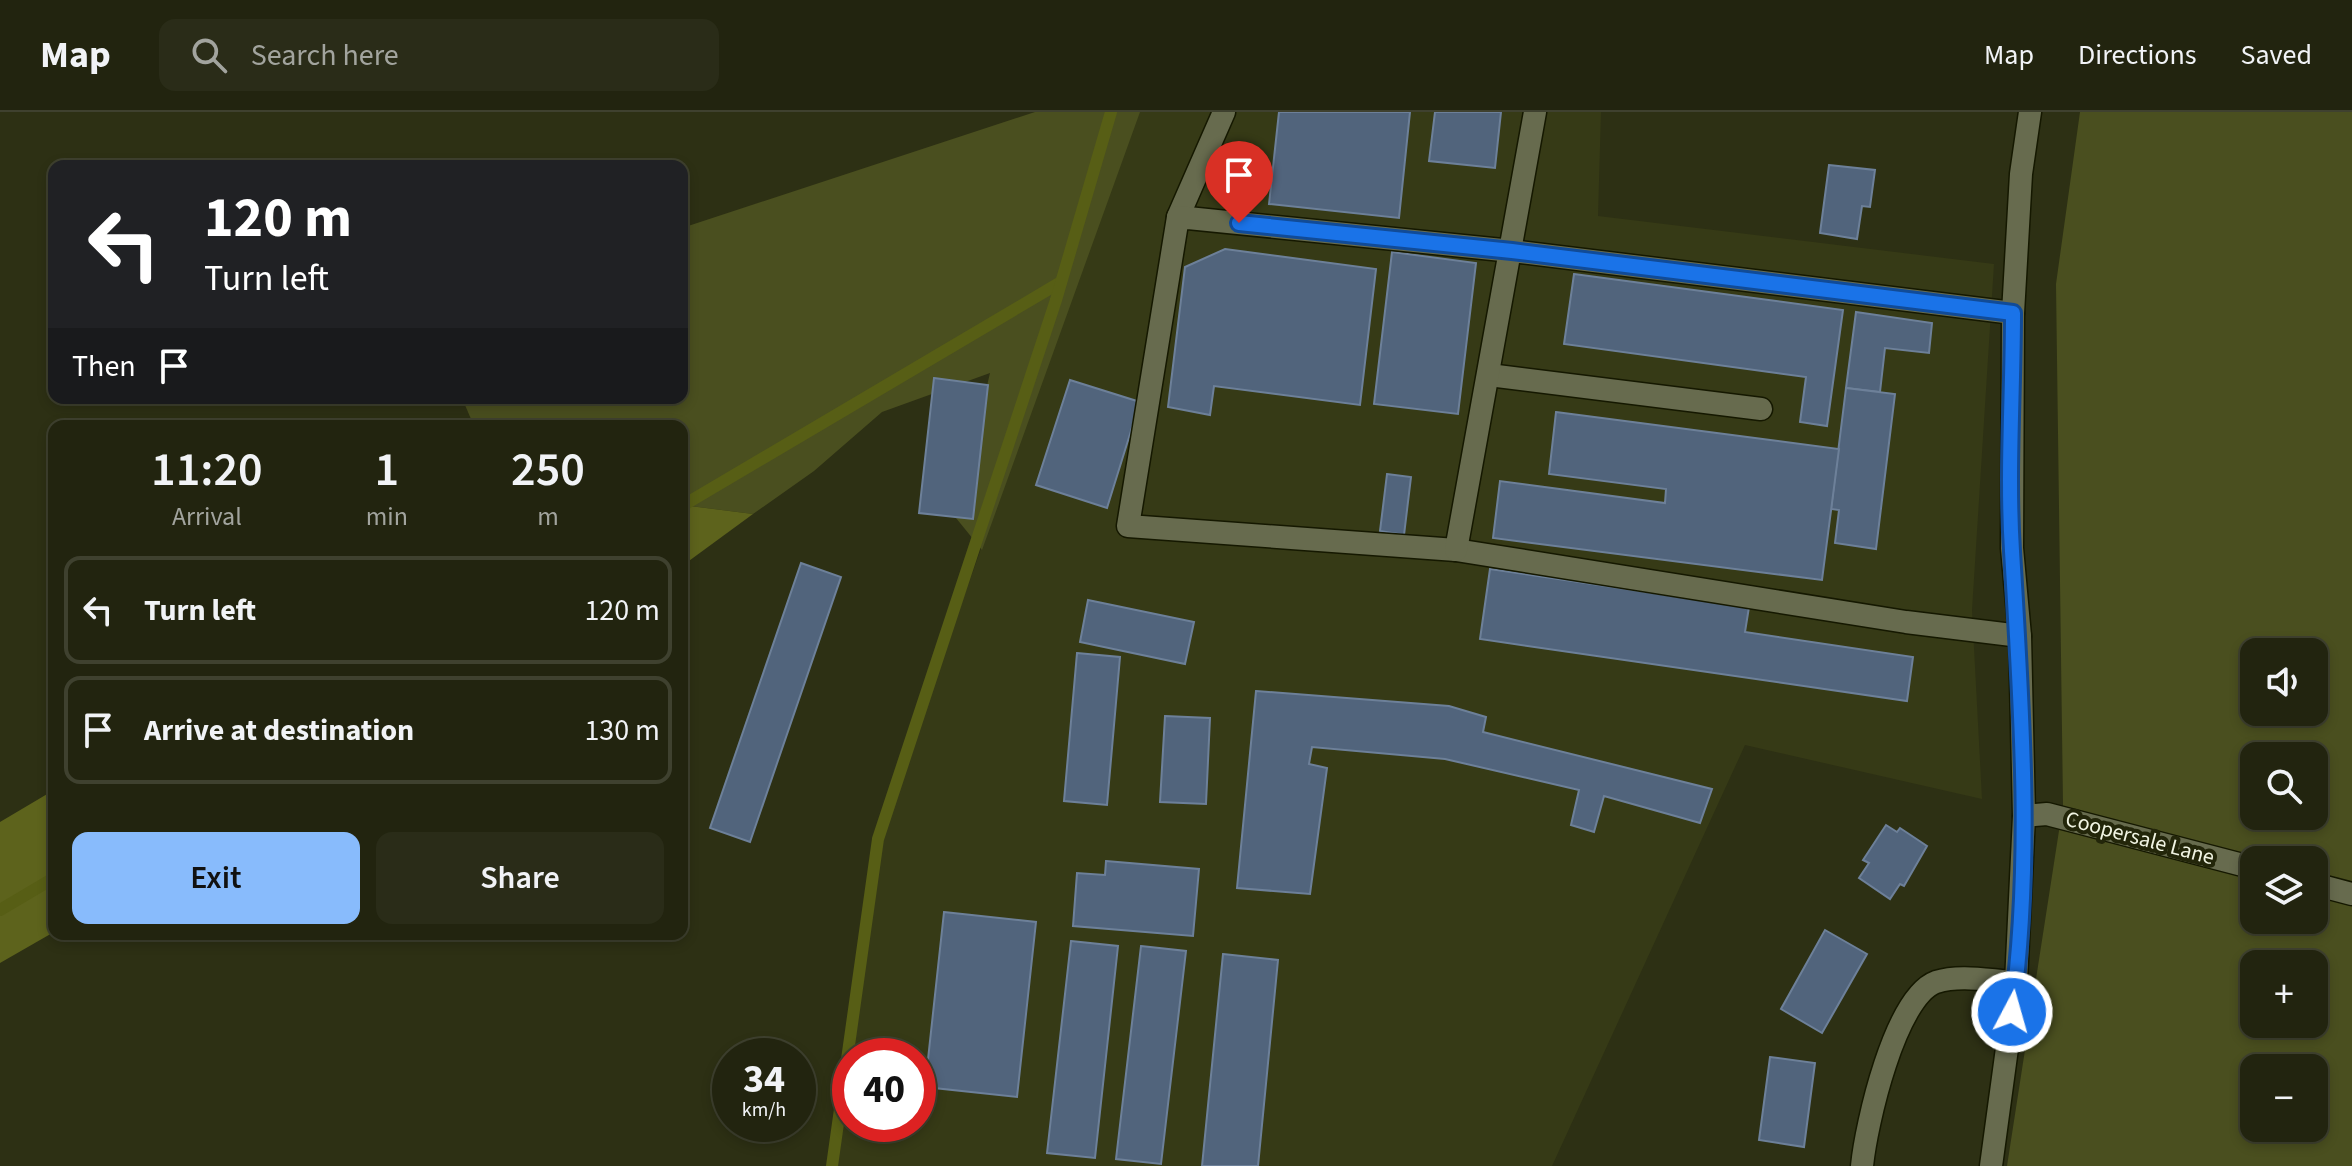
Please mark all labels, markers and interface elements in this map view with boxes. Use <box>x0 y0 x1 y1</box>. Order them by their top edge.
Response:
search box <box>159 19 719 91</box>
text: Map <box>40 28 111 82</box>
icon: search <box>187 33 231 77</box>
text: Search here <box>251 34 399 77</box>
text: Map <box>1984 35 2034 75</box>
text: Directions <box>2078 35 2197 75</box>
text: Saved <box>2241 35 2312 75</box>
pin <box>1205 141 1273 223</box>
icon: arrive <box>1217 153 1261 197</box>
text: 120 m <box>204 179 352 258</box>
icon: left <box>72 192 176 296</box>
text: Turn left <box>204 253 329 304</box>
icon: arrive <box>152 344 196 388</box>
text: Then <box>72 345 136 388</box>
text: 11:20 <box>151 436 263 504</box>
text: 1 <box>375 436 399 504</box>
text: 250 <box>511 436 585 504</box>
text: Arrival <box>172 498 242 535</box>
text: min <box>366 498 408 535</box>
text: m <box>537 498 559 535</box>
icon: left <box>76 588 120 632</box>
text: Turn left <box>144 589 256 632</box>
text: 120 m <box>584 589 660 632</box>
map controls <box>2240 638 2328 1142</box>
button: sound <box>2240 638 2328 726</box>
icon: arrive <box>76 708 120 752</box>
text: Arrive at destination <box>144 709 414 752</box>
text: 130 m <box>584 709 660 752</box>
button: search <box>2240 742 2328 830</box>
street label: Coopersale Lane <box>2062 803 2218 873</box>
button: Exit <box>72 832 360 924</box>
button: Share <box>376 832 664 924</box>
button: layers <box>2240 846 2328 934</box>
button: + <box>2240 950 2328 1038</box>
position arrow <box>1970 970 2054 1054</box>
speed limit sign: 40 <box>832 1038 936 1142</box>
text: 34 <box>743 1051 785 1108</box>
button: − <box>2240 1054 2328 1142</box>
text: km/h <box>742 1096 786 1124</box>

